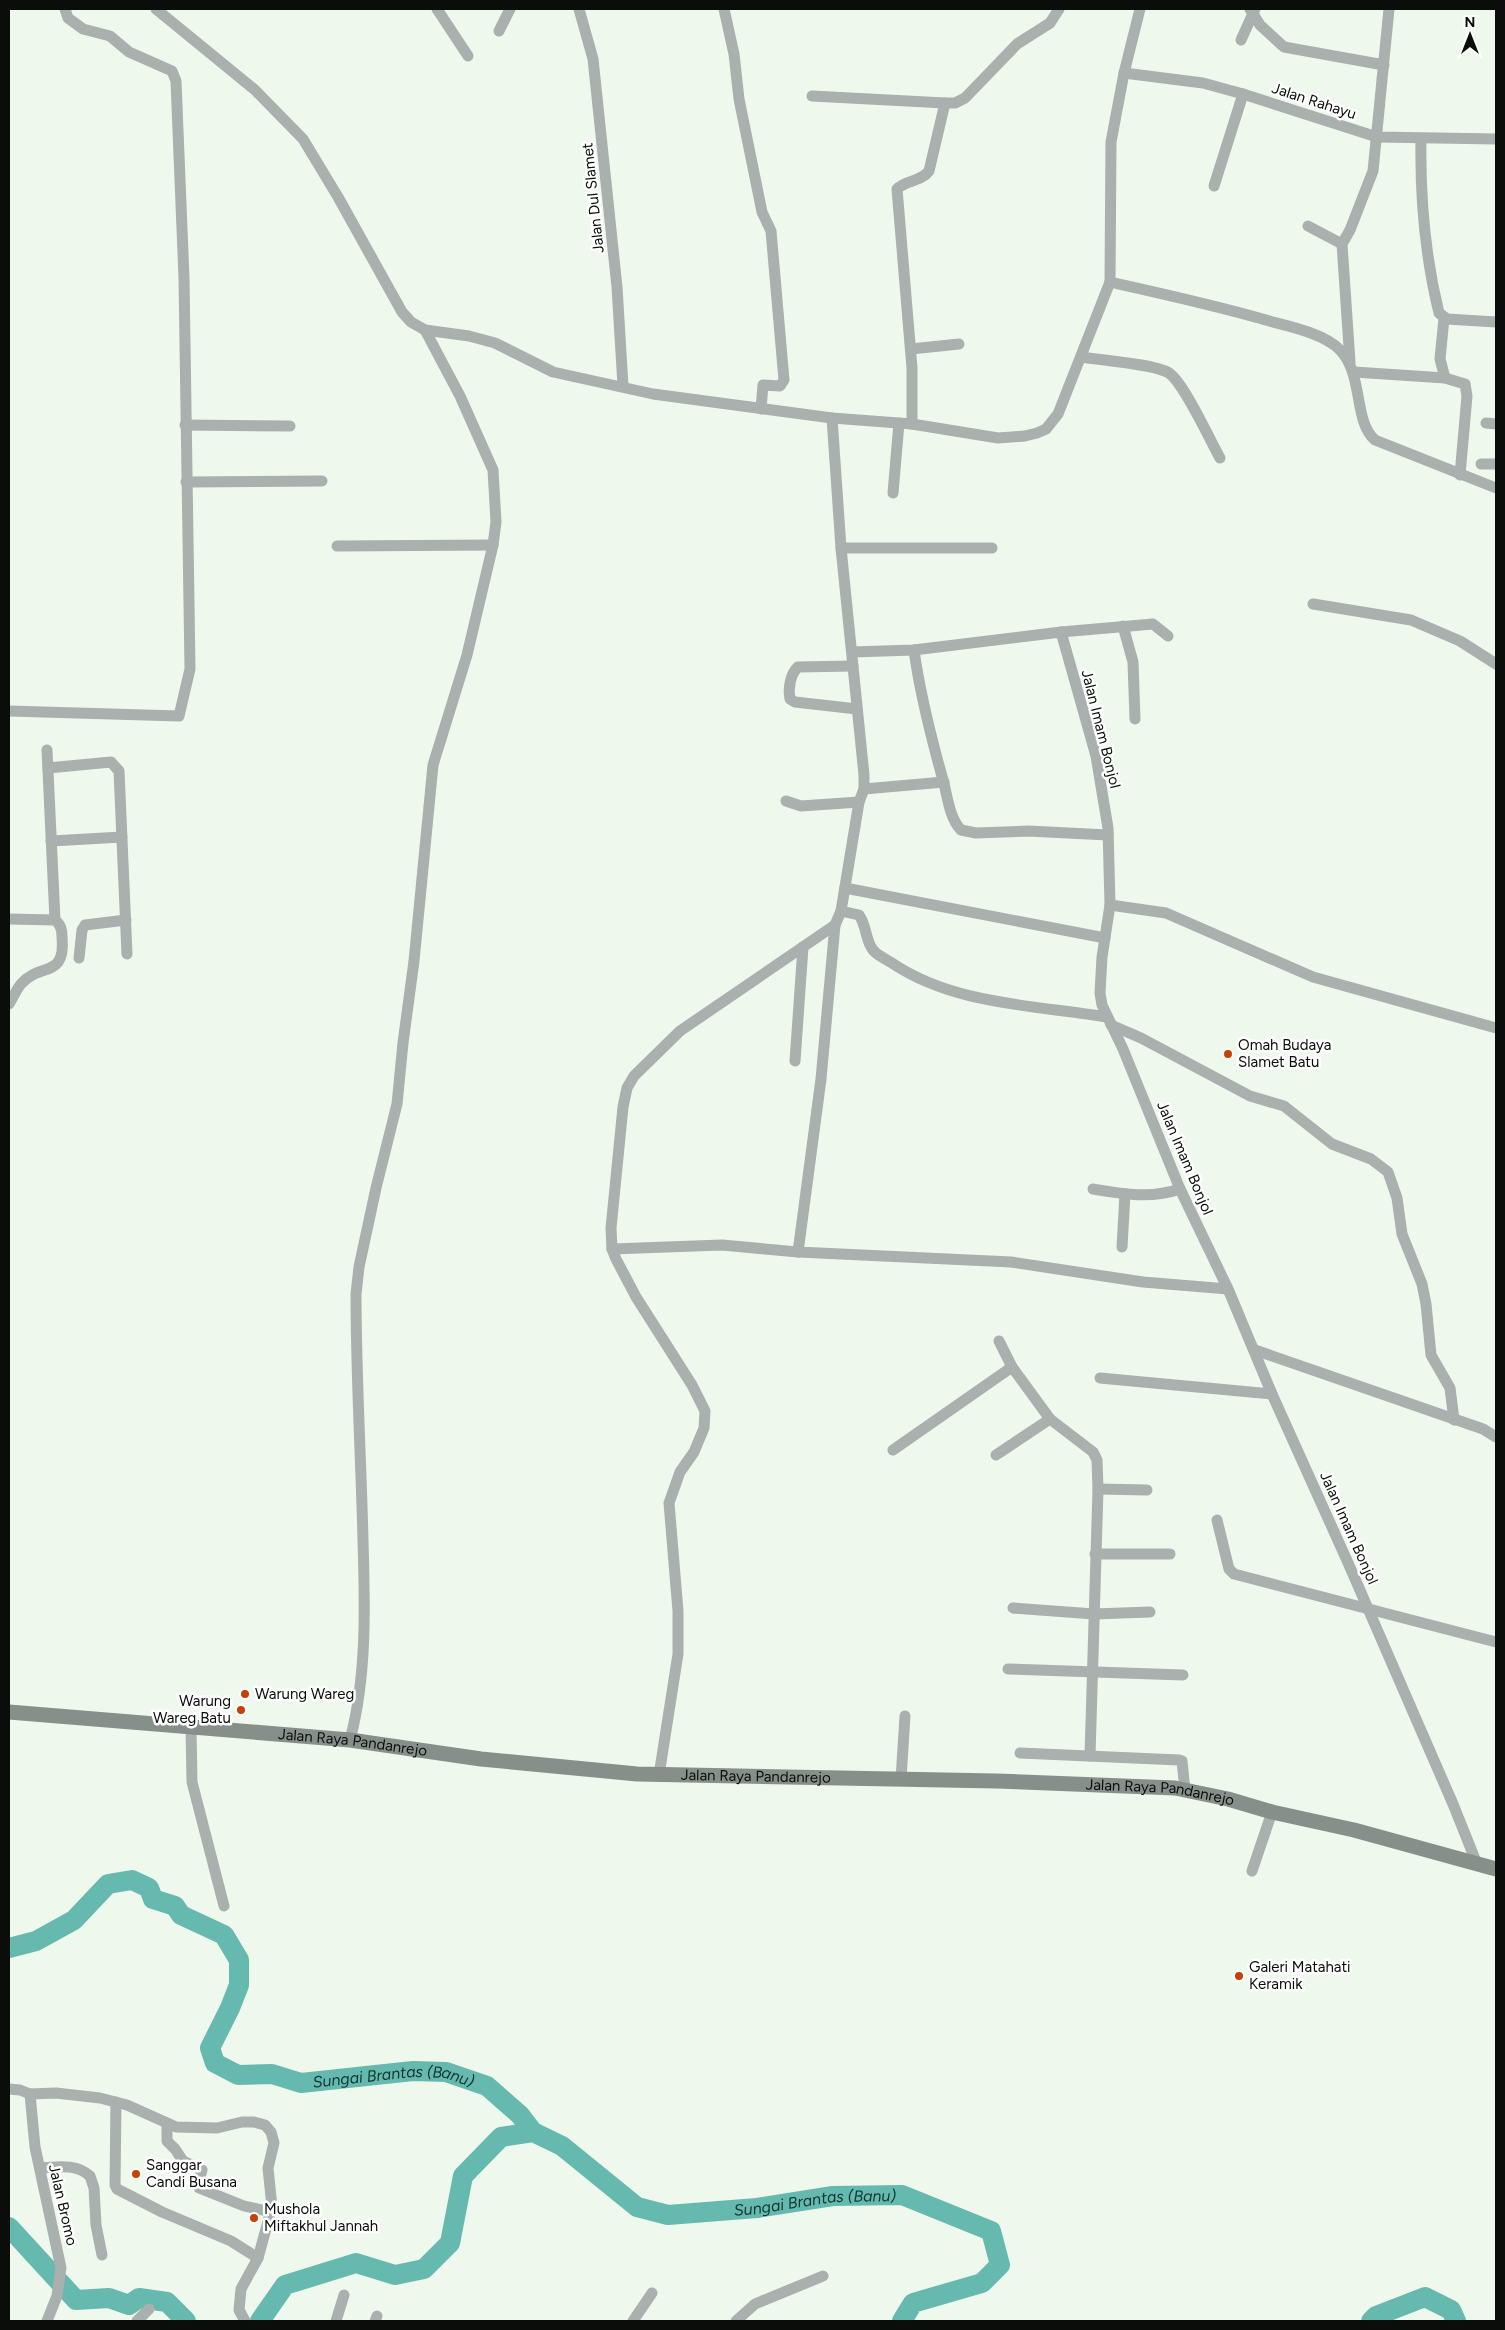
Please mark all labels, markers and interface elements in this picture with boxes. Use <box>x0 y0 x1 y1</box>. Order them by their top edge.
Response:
north arrow <box>1445 10 1495 60</box>
text: N <box>1465 14 1475 31</box>
street label: Jalan Rahayu <box>1270 79 1358 123</box>
street label: Jalan Dul Slamet <box>578 142 608 254</box>
street label: Jalan Imam Bonjol <box>1078 668 1124 790</box>
place label: Omah Budaya Slamet Batu <box>1238 1036 1331 1071</box>
marker: Omah Budaya Slamet Batu <box>1222 1048 1234 1060</box>
street label: Jalan Imam Bonjol <box>1153 1099 1217 1217</box>
street label: Jalan Imam Bonjol <box>1316 1469 1382 1587</box>
place label: Warung Wareg <box>255 1685 354 1703</box>
marker: Warung Wareg <box>239 1688 251 1700</box>
place label: Warung Wareg Batu <box>153 1692 231 1727</box>
marker: Warung Wareg Batu <box>235 1704 247 1716</box>
street label: Jalan Raya Pandanrejo <box>277 1725 429 1760</box>
street label: Jalan Raya Pandanrejo <box>681 1766 831 1787</box>
street label: Jalan Raya Pandanrejo <box>1085 1776 1237 1810</box>
place label: Galeri Matahati Keramik <box>1249 1958 1351 1993</box>
marker: Galeri Matahati Keramik <box>1233 1970 1245 1982</box>
water label: Sungai Brantas (Banu) <box>312 2062 477 2092</box>
place label: Sanggar Candi Busana <box>146 2156 237 2191</box>
street label: Jalan Bromo <box>45 2163 81 2248</box>
marker: Sanggar Candi Busana <box>130 2168 142 2180</box>
water label: Sungai Brantas (Banu) <box>733 2186 897 2220</box>
place label: Mushola Miftakhul Jannah <box>264 2200 378 2235</box>
marker: Mushola Miftakhul Jannah <box>248 2212 260 2224</box>

